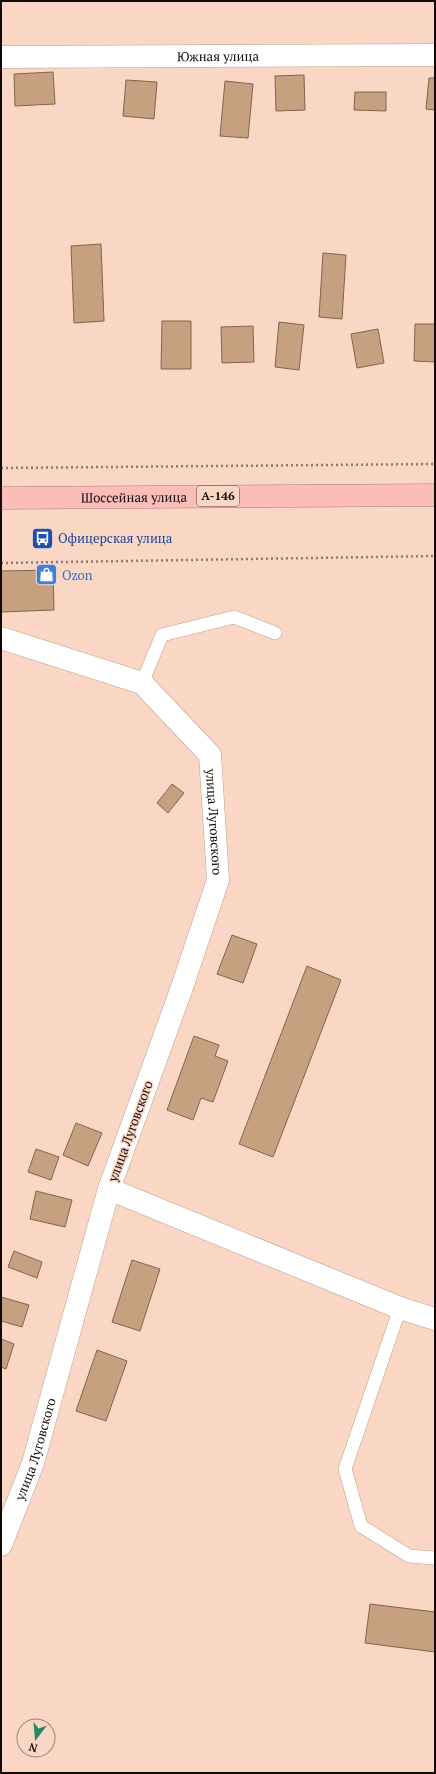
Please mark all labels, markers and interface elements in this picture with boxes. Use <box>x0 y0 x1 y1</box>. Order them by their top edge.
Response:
street label: Южная улица <box>177 47 260 65</box>
road number: А-146 <box>197 486 239 506</box>
street label: Шоссейная улица <box>81 488 187 506</box>
bus stop icon: Офицерская улица <box>29 525 55 551</box>
place label: Офицерская улица <box>58 529 173 547</box>
shop icon: Ozon <box>34 562 60 588</box>
place label: Ozon <box>62 566 93 584</box>
street label: улица Луговского <box>202 767 227 876</box>
street label: улица Луговского <box>103 1078 157 1185</box>
street label: улица Луговского <box>10 1396 60 1504</box>
north arrow <box>16 1718 56 1758</box>
text: N <box>27 1740 39 1755</box>

